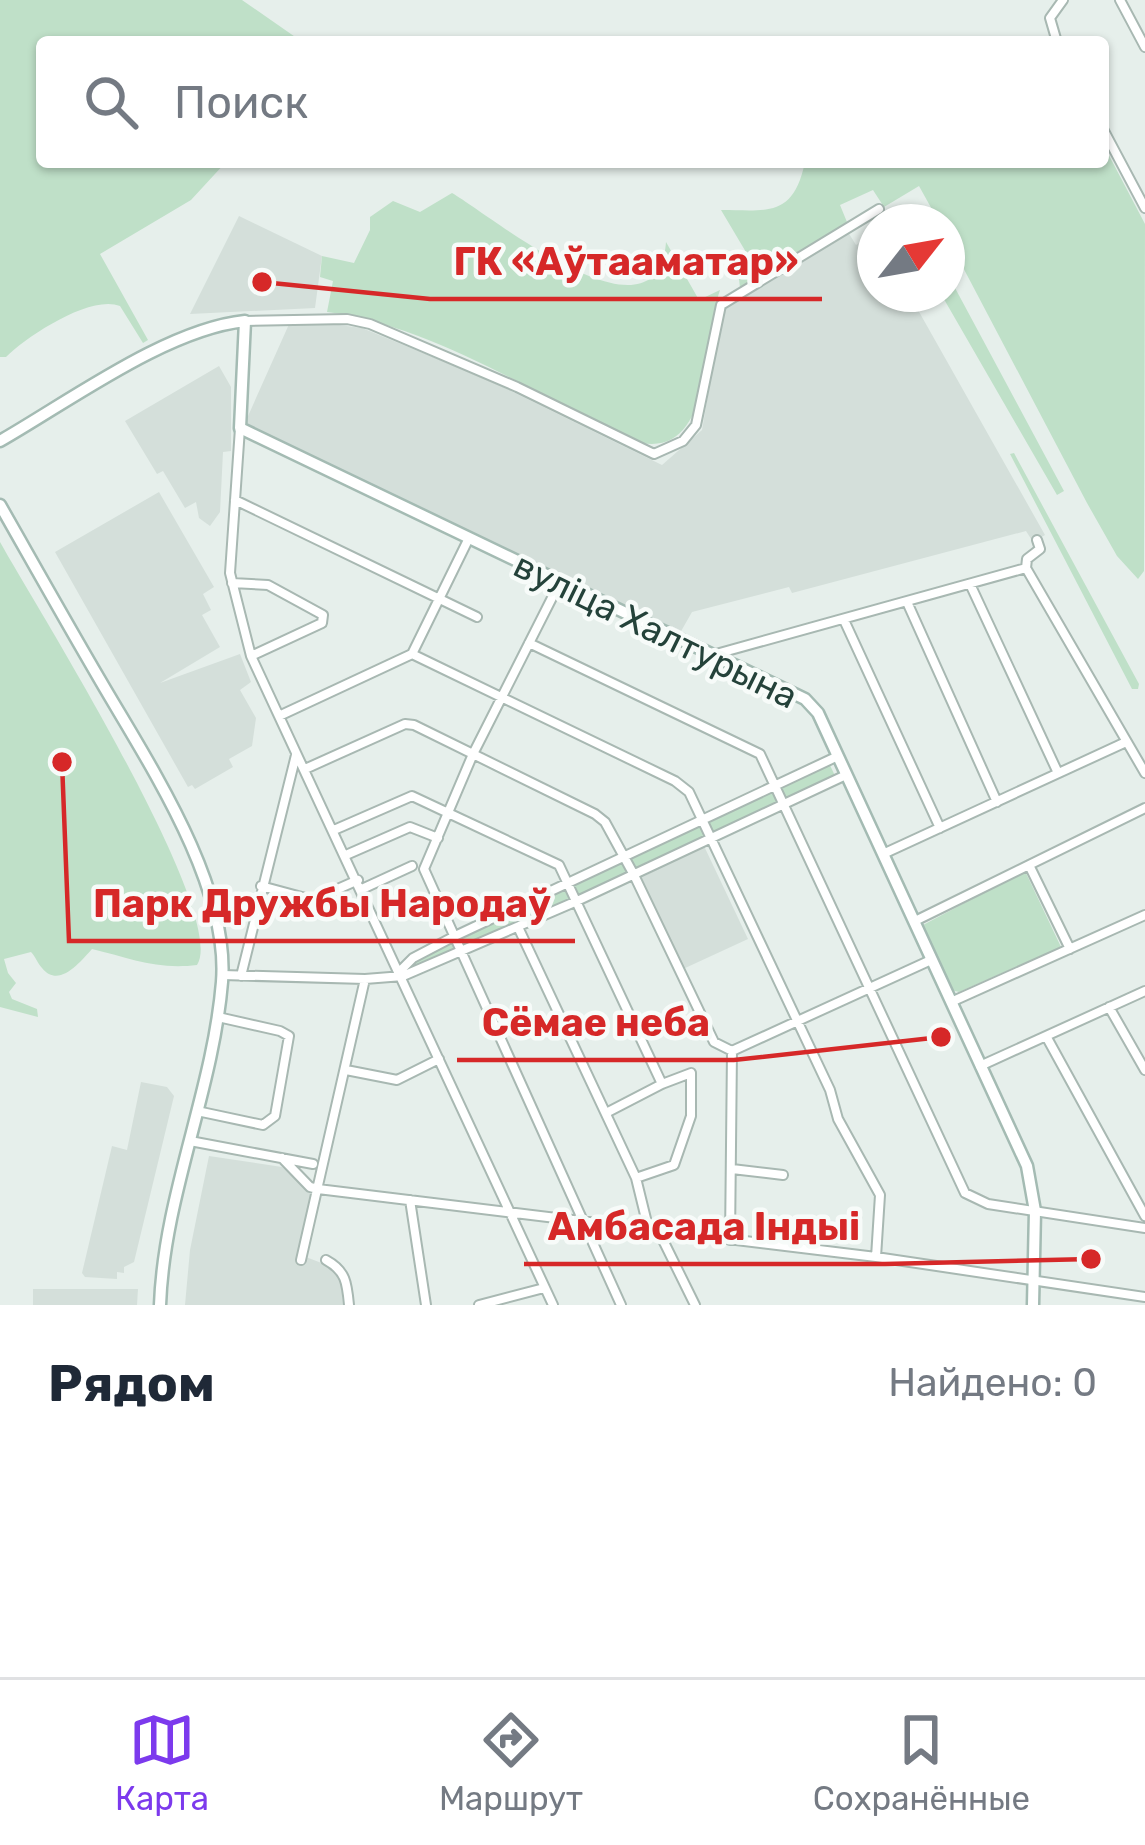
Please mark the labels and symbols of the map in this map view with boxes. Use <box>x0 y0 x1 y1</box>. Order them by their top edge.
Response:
north arrow <box>857 204 965 312</box>
callout: ГК «Аўтааматар» <box>430 224 822 299</box>
text: ГК «Аўтааматар» <box>454 239 798 285</box>
street label: вуліца Халтурына <box>507 543 804 718</box>
callout: Парк Дружбы Народаў <box>69 866 575 941</box>
text: Парк Дружбы Народаў <box>93 881 551 927</box>
callout: Сёмае неба <box>457 985 734 1060</box>
text: Сёмае неба <box>482 1000 710 1046</box>
callout: Амбасада Індыі <box>524 1189 885 1264</box>
text: Амбасада Індыі <box>548 1204 860 1250</box>

